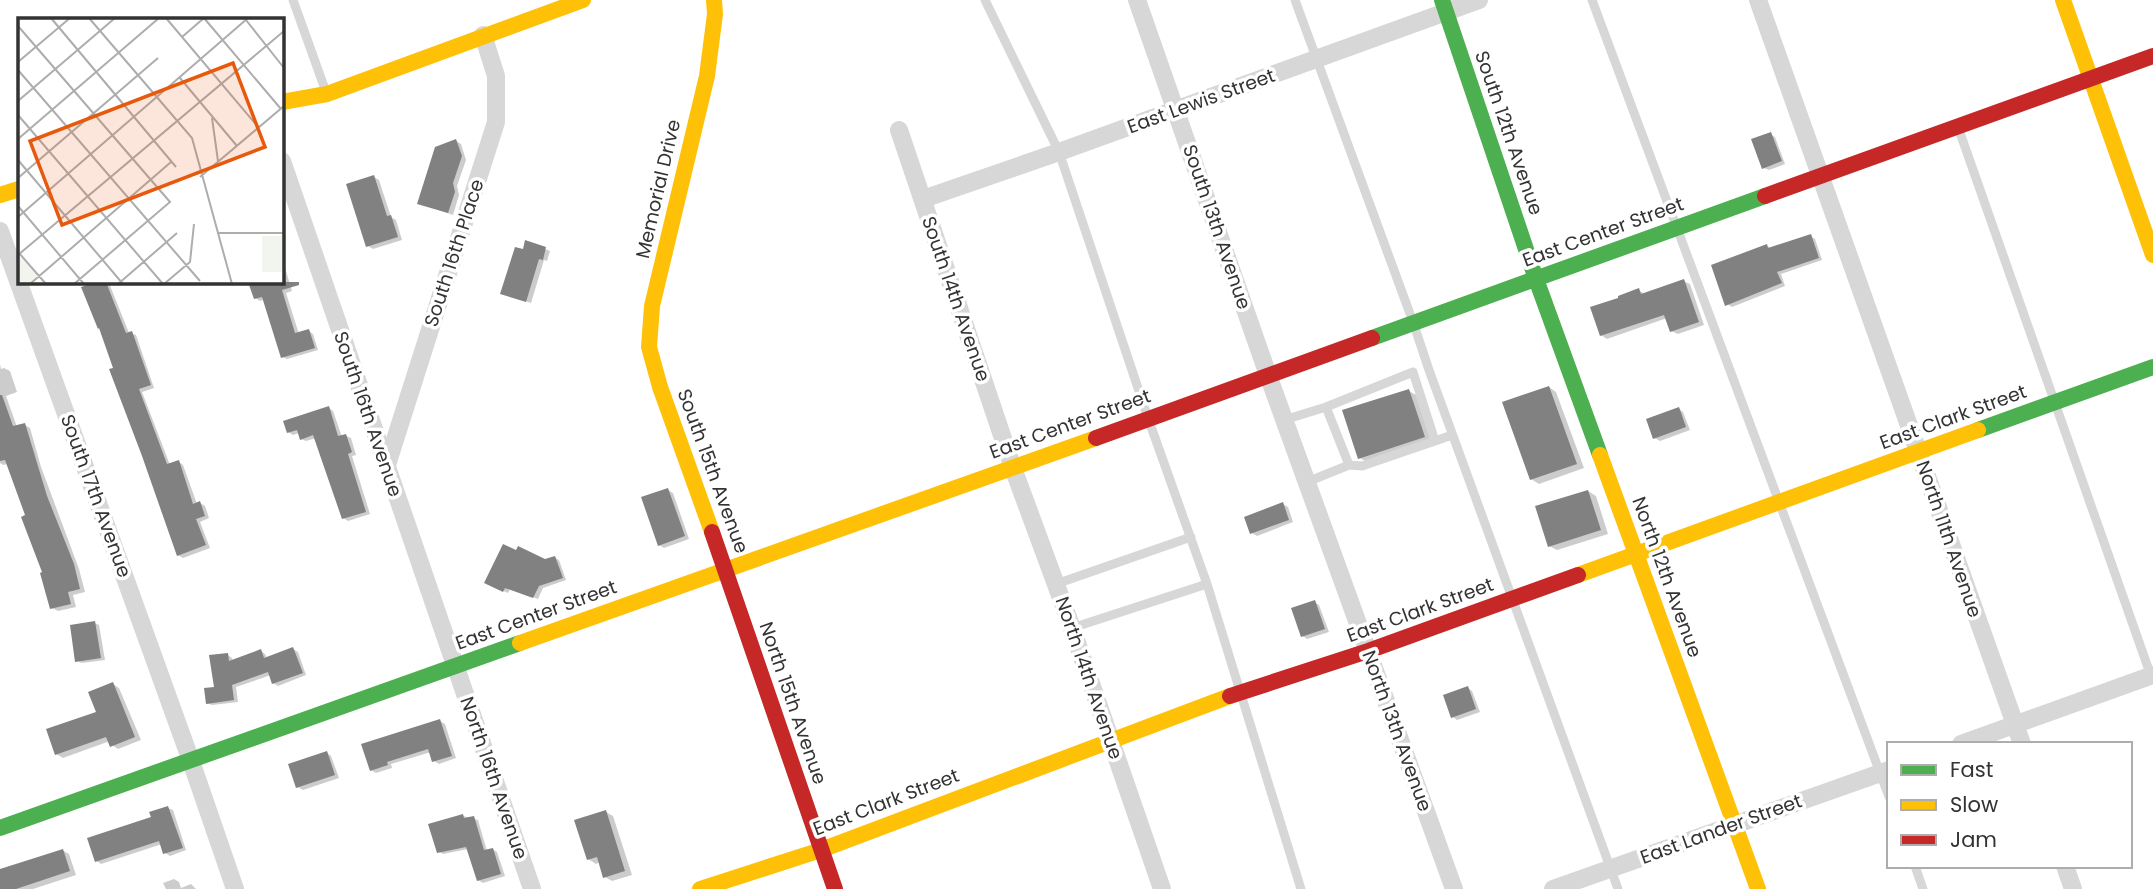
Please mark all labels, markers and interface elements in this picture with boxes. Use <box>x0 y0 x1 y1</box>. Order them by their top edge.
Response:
inset map <box>18 18 284 284</box>
street label: South 12th Avenue <box>1468 47 1550 219</box>
street label: East Lewis Street <box>1123 62 1279 140</box>
street label: Memorial Drive <box>629 117 687 261</box>
street label: South 13th Avenue <box>1176 141 1258 313</box>
street label: South 16th Place <box>417 176 491 330</box>
street label: East Center Street <box>1519 190 1687 274</box>
street label: South 14th Avenue <box>915 213 997 385</box>
street label: South 16th Avenue <box>327 328 409 500</box>
street label: East Clark Street <box>1876 378 2030 456</box>
street label: East Center Street <box>986 382 1154 466</box>
street label: South 15th Avenue <box>671 385 755 557</box>
street label: South 17th Avenue <box>54 411 138 581</box>
street label: North 11th Avenue <box>1909 457 1989 621</box>
street label: North 12th Avenue <box>1625 493 1709 661</box>
street label: East Clark Street <box>1343 571 1497 649</box>
street label: East Center Street <box>452 573 620 657</box>
street label: North 14th Avenue <box>1049 593 1129 763</box>
street label: North 15th Avenue <box>753 618 833 788</box>
street label: North 13th Avenue <box>1355 647 1439 815</box>
street label: North 16th Avenue <box>453 693 535 863</box>
legend <box>1887 742 2132 868</box>
text: Fast <box>1950 755 1993 784</box>
street label: East Clark Street <box>809 762 963 842</box>
street label: East Lander Street <box>1636 787 1806 871</box>
text: Slow <box>1950 790 1998 819</box>
text: Jam <box>1950 825 1997 854</box>

